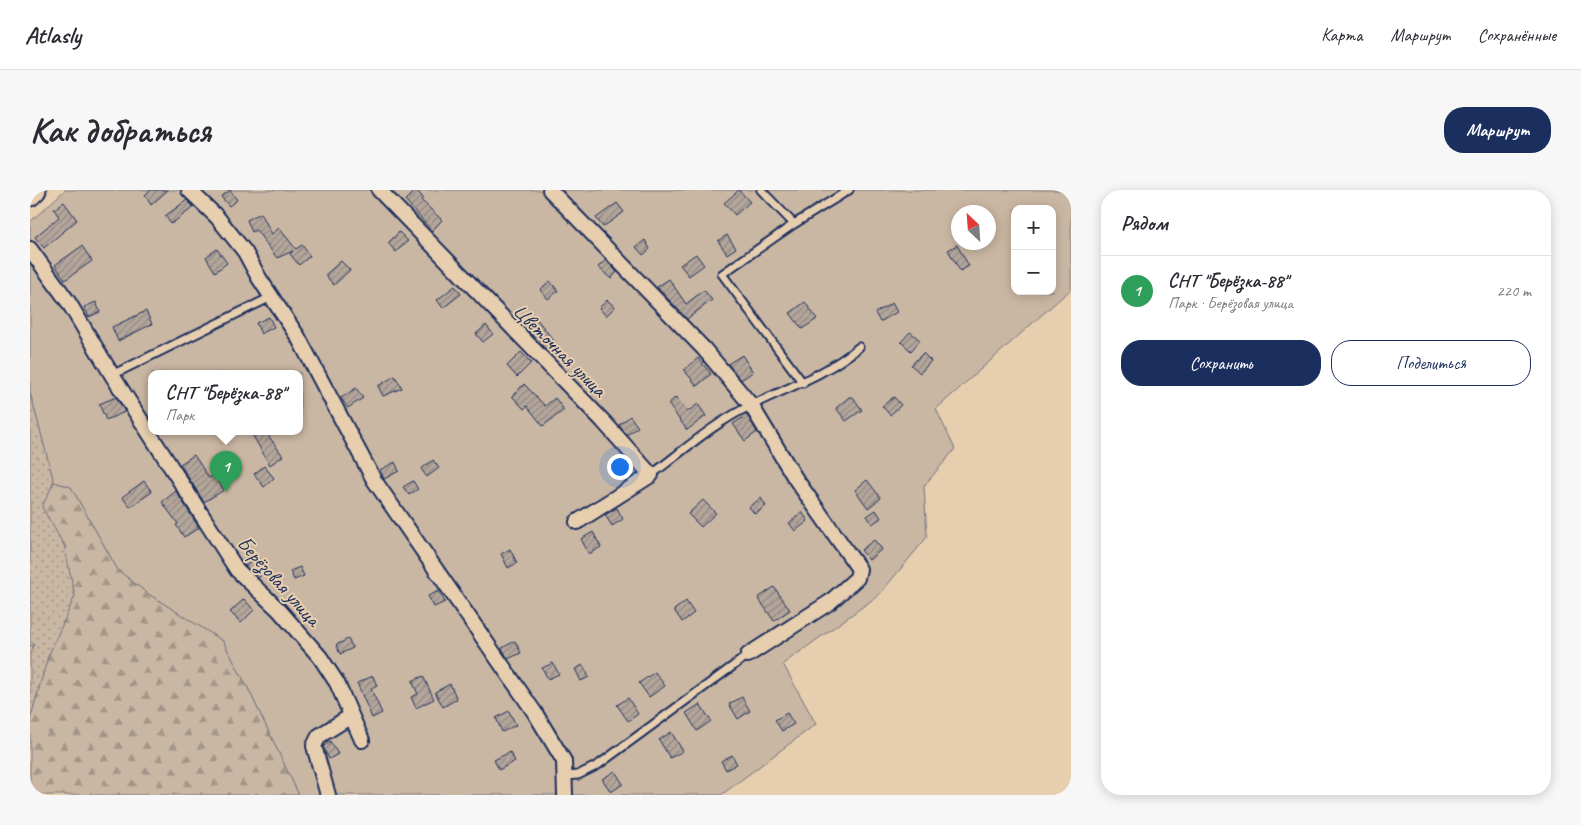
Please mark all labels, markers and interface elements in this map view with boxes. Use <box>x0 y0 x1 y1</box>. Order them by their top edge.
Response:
text: Atlasly <box>25 20 81 50</box>
text: Карта <box>1321 24 1362 46</box>
text: Маршрут <box>1390 24 1450 46</box>
text: Сохранённые <box>1478 24 1556 46</box>
button: Маршрут <box>1444 107 1551 153</box>
text: Как добраться <box>30 108 211 153</box>
north arrow <box>951 205 996 250</box>
map controls <box>1011 205 1056 295</box>
button: + <box>1011 205 1056 250</box>
text: Рядом <box>1121 210 1168 236</box>
button: − <box>1011 250 1056 295</box>
text: СНТ "Берёзка-88" <box>1168 269 1288 293</box>
text: 1 <box>1133 281 1141 301</box>
text: 220 m <box>1497 281 1531 301</box>
text: Парк · Берёзовая улица <box>1168 293 1293 313</box>
street label: Цветочная улица <box>508 298 614 404</box>
button: Сохранить <box>1121 340 1321 386</box>
button: Поделиться <box>1331 340 1531 386</box>
popup <box>148 370 303 435</box>
text: СНТ "Берёзка-88" <box>166 381 285 405</box>
text: Парк <box>166 405 194 425</box>
pin: 1 <box>210 451 242 492</box>
your location <box>607 454 633 480</box>
street label: Берёзовая улица <box>231 530 328 634</box>

